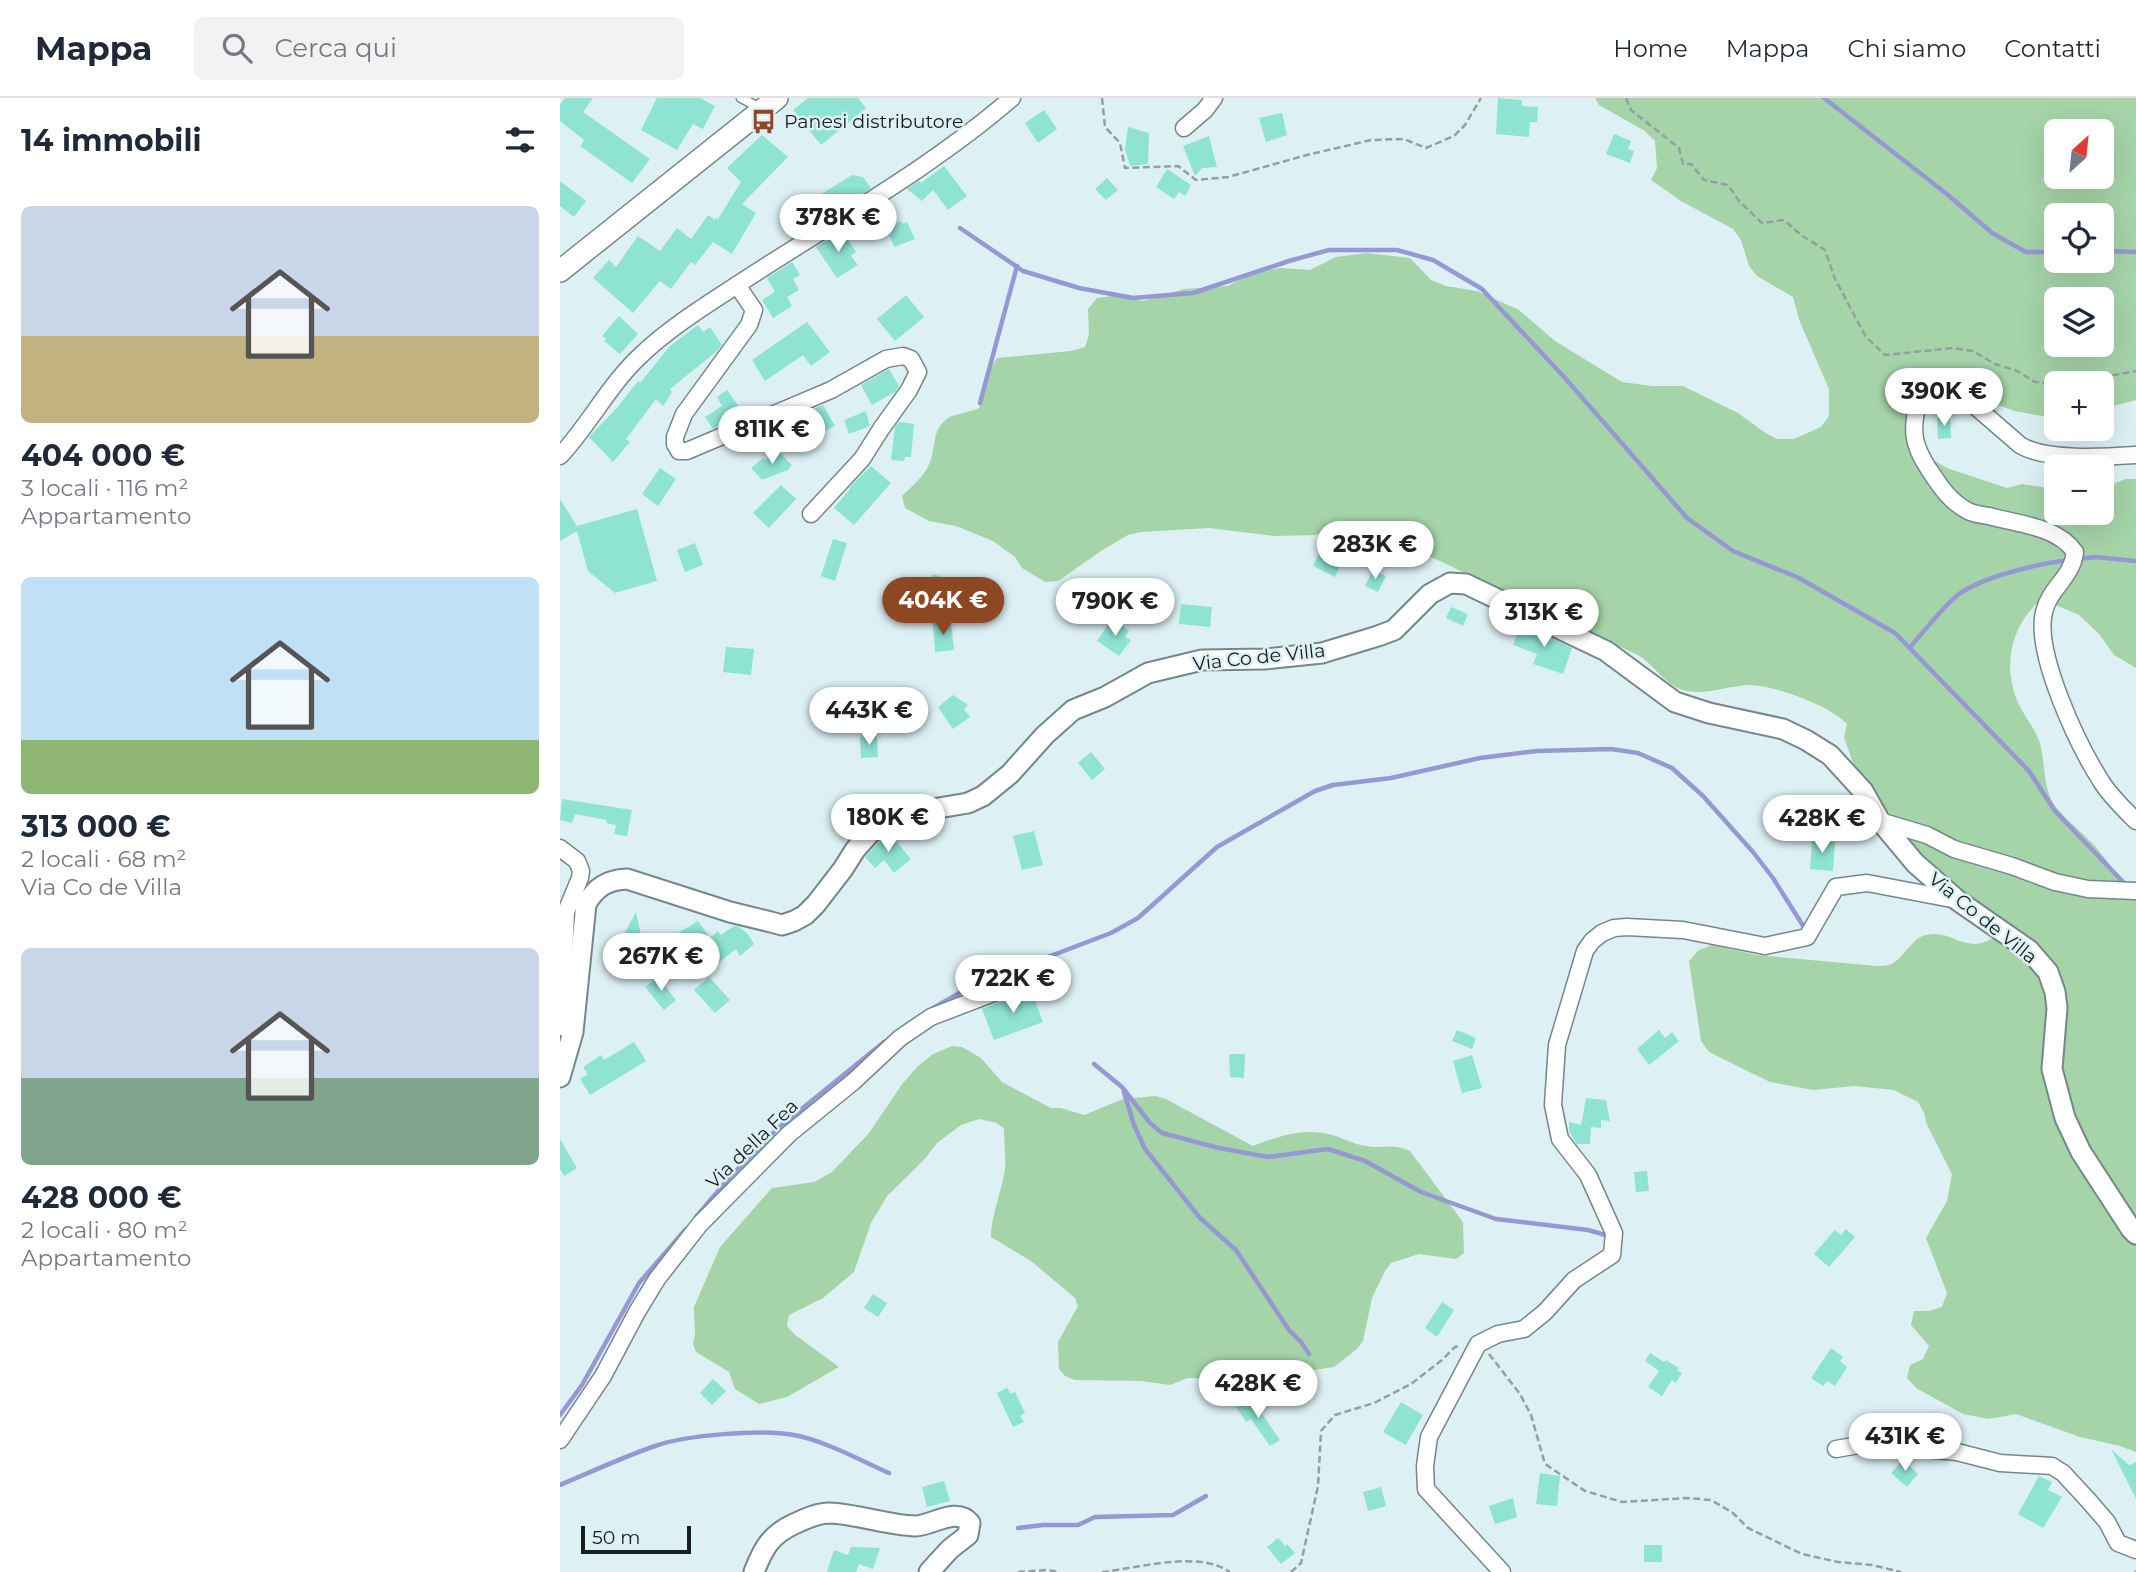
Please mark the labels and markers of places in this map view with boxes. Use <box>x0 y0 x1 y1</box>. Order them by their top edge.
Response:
bus stop icon: Panesi distributore <box>750 107 778 135</box>
place label: Panesi distributore <box>784 110 964 133</box>
pin: 378K € <box>781 194 895 254</box>
pin: 390K € <box>1887 368 2001 428</box>
pin: 811K € <box>715 406 829 466</box>
pin: 283K € <box>1318 522 1432 581</box>
pin: 404K € <box>886 578 1000 637</box>
pin: 790K € <box>1058 578 1172 638</box>
pin: 313K € <box>1487 589 1601 649</box>
pin: 443K € <box>812 688 926 747</box>
pin: 180K € <box>831 794 945 854</box>
pin: 428K € <box>1765 796 1879 855</box>
pin: 267K € <box>604 934 718 993</box>
pin: 722K € <box>956 956 1070 1015</box>
pin: 428K € <box>1201 1360 1315 1420</box>
pin: 431K € <box>1848 1414 1962 1473</box>

